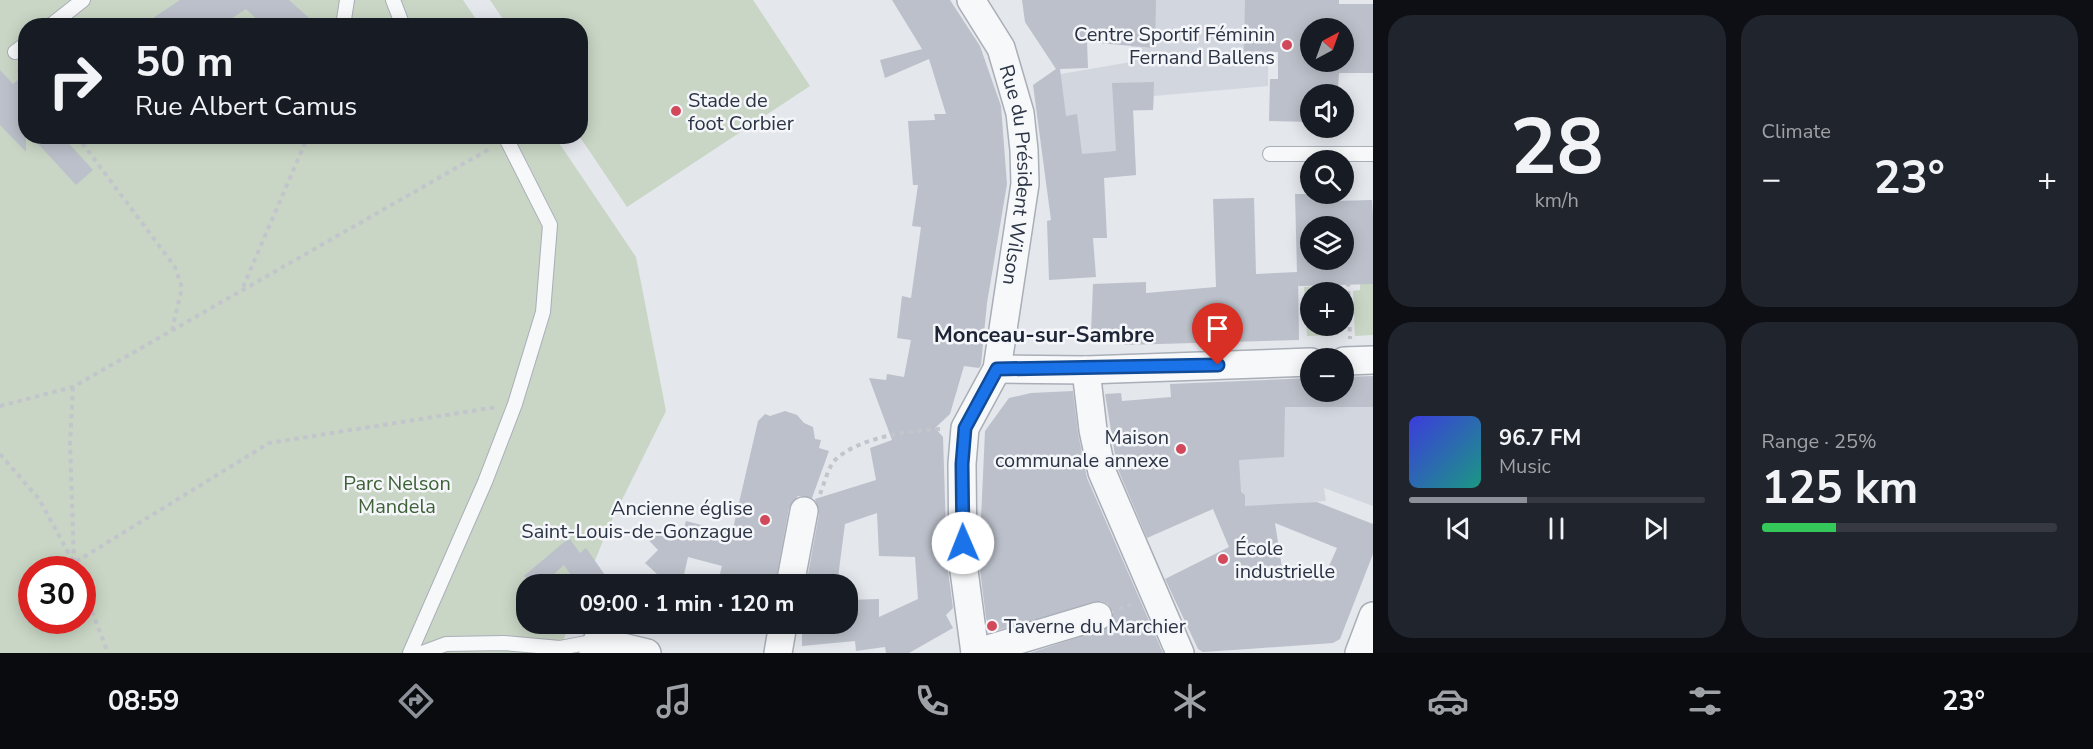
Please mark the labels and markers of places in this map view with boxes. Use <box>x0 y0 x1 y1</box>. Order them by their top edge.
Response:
place label: Centre Sportif Féminin Fernand Ballens <box>1074 21 1275 71</box>
marker: Centre Sportif Féminin Fernand Ballens <box>1280 38 1294 52</box>
place label: Stade de foot Corbier <box>688 87 794 137</box>
marker: Stade de foot Corbier <box>669 104 683 118</box>
pin <box>1192 303 1243 365</box>
place label: Maison communale annexe <box>995 424 1169 474</box>
marker: Maison communale annexe <box>1174 442 1188 456</box>
place label: Ancienne église Saint-Louis-de-Gonzague <box>521 495 753 545</box>
marker: Ancienne église Saint-Louis-de-Gonzague <box>758 513 772 527</box>
place label: École industrielle <box>1235 535 1335 585</box>
marker: École industrielle <box>1216 552 1230 566</box>
place label: Taverne du Marchier <box>1004 613 1186 640</box>
marker: Taverne du Marchier <box>985 619 999 633</box>

